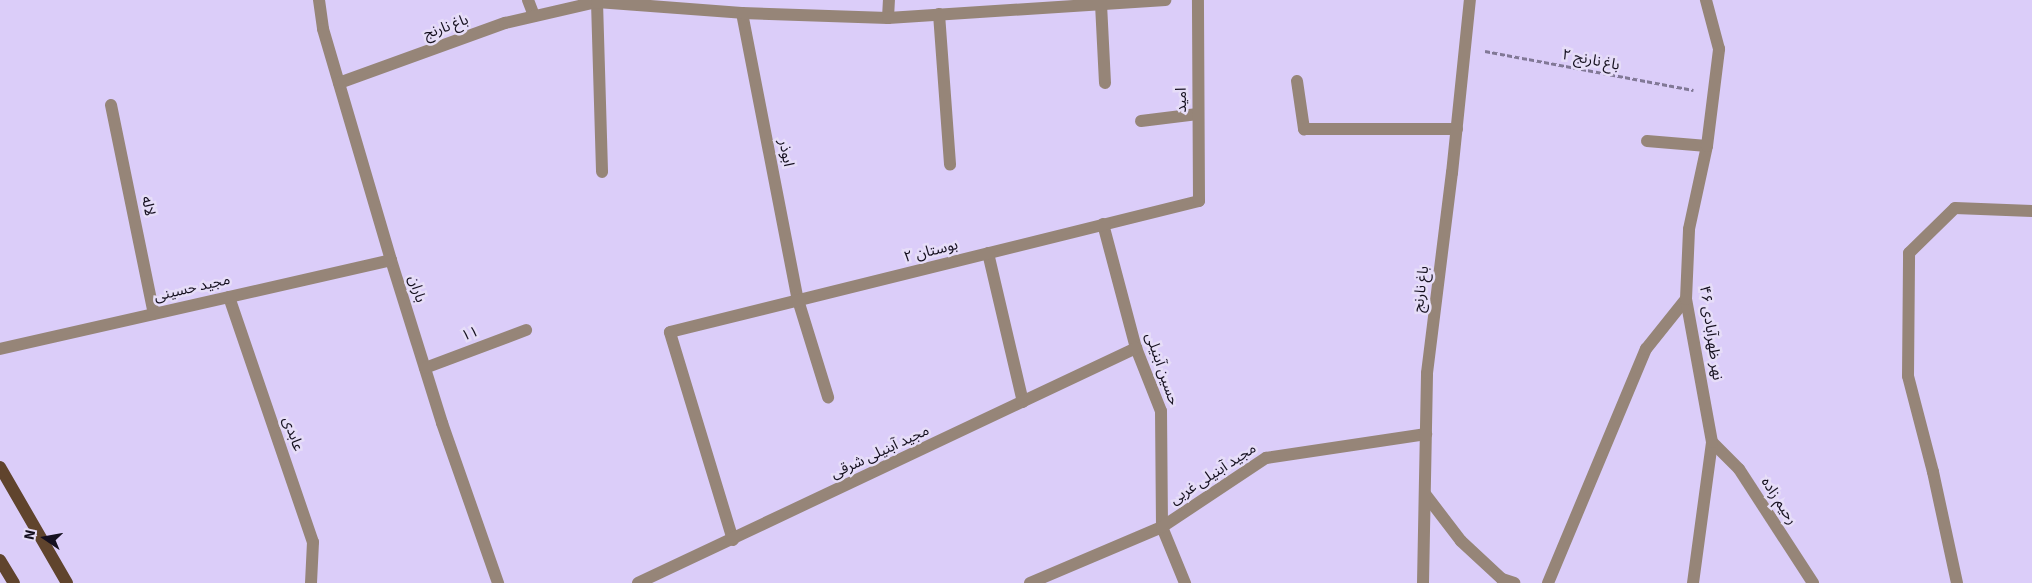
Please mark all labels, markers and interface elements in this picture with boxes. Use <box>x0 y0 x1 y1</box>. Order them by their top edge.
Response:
street label: باغ نارنج <box>421 11 471 43</box>
street label: باغ نارنج ۲ <box>1561 46 1621 74</box>
street label: امید <box>1173 87 1191 113</box>
street label: ابوذر <box>775 138 797 168</box>
street label: لاله <box>137 194 159 218</box>
street label: بوستان ۲ <box>902 236 960 266</box>
street label: باغ نارنج <box>1409 265 1433 313</box>
street label: مجید حسینی <box>152 270 232 306</box>
street label: باران <box>404 273 430 305</box>
street label: نهر ظهرآبادی ۴۶ <box>1695 285 1727 381</box>
street label: ۱۱ <box>459 323 481 345</box>
street label: حسین آبنیلی <box>1141 330 1183 408</box>
street label: عابدی <box>279 414 307 454</box>
street label: مجید آبنیلی شرقی <box>828 421 932 483</box>
street label: مجید آبنیلی غربی <box>1166 439 1260 509</box>
street label: رحیم زاده <box>1757 474 1801 528</box>
north arrow <box>20 513 70 563</box>
text: N <box>21 528 39 541</box>

